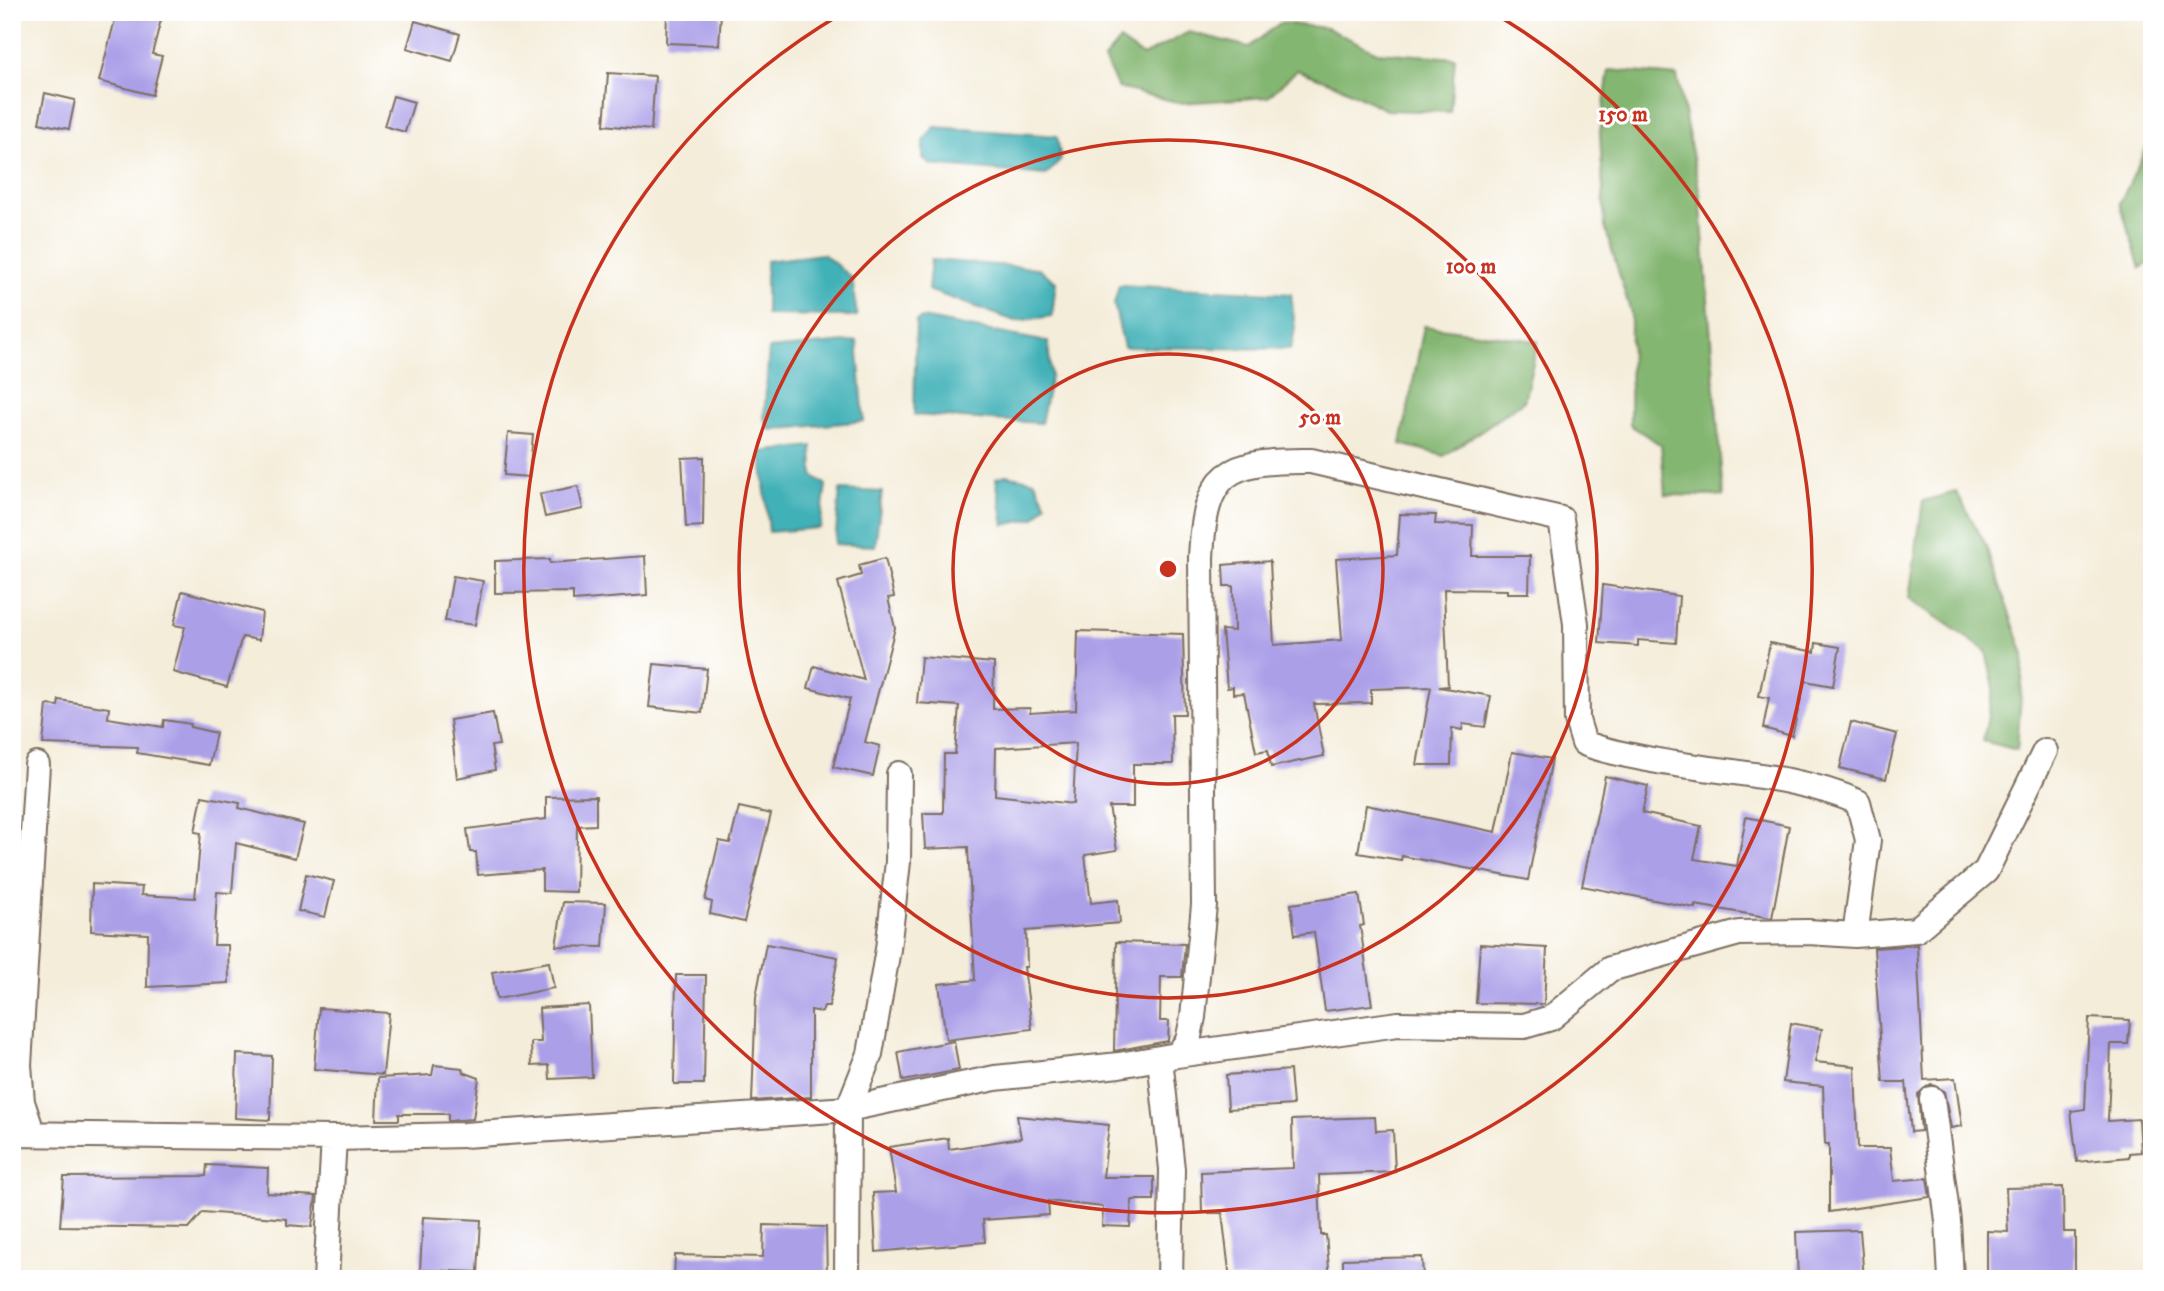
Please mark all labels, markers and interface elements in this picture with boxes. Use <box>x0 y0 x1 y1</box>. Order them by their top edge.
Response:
text: 150 m <box>1598 102 1648 128</box>
text: 100 m <box>1446 254 1496 280</box>
text: 50 m <box>1298 405 1341 431</box>
centre of rings <box>1156 557 1180 581</box>

